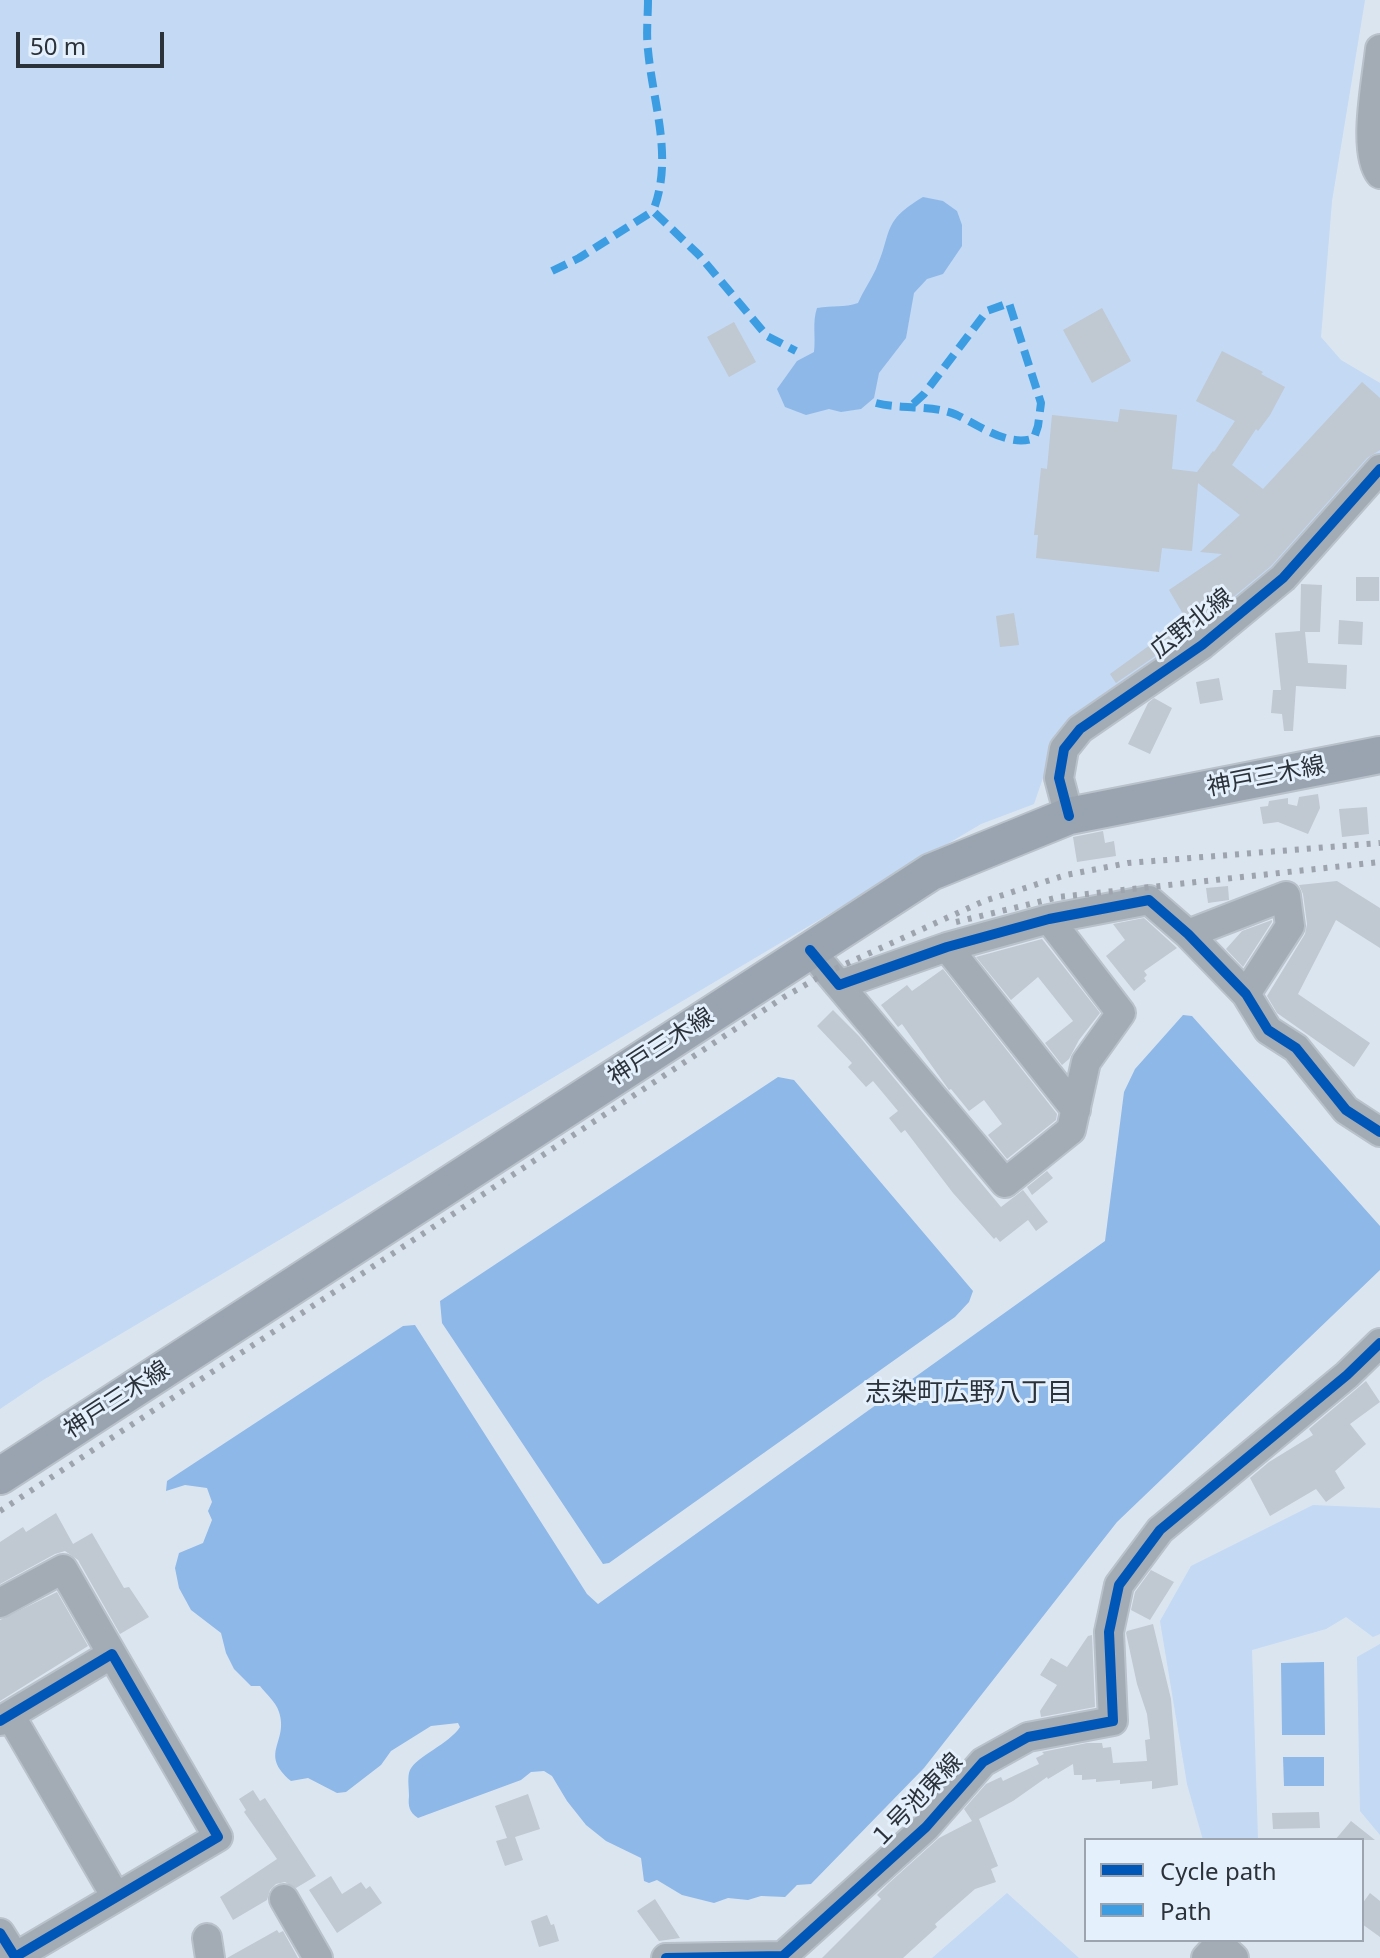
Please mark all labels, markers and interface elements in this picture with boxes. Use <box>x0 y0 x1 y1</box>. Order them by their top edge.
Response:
scale bar <box>20 16 168 66</box>
text: 50 m <box>30 29 86 62</box>
street label: 広野北線 <box>1145 583 1239 665</box>
street label: 神戸三木線 <box>1204 751 1328 803</box>
street label: 神戸三木線 <box>603 1002 719 1092</box>
street label: 神戸三木線 <box>59 1355 175 1445</box>
district label: 志染町広野八丁目 <box>865 1378 1073 1410</box>
street label: １号池東線 <box>865 1748 969 1854</box>
legend <box>1084 1838 1364 1942</box>
text: Cycle path <box>1160 1854 1277 1887</box>
text: Path <box>1160 1894 1211 1927</box>

